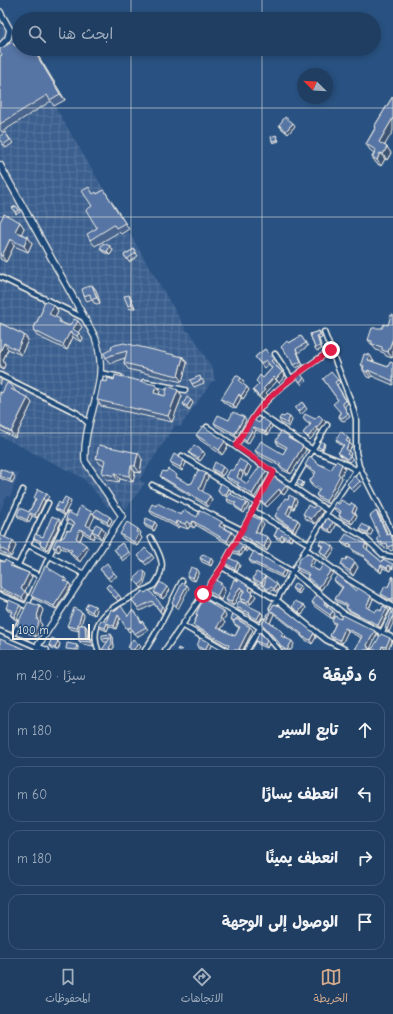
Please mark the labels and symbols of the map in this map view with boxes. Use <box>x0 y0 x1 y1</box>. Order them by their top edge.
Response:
north arrow <box>297 68 333 104</box>
route end <box>322 341 340 359</box>
route start <box>194 585 212 603</box>
scale bar <box>12 622 90 641</box>

